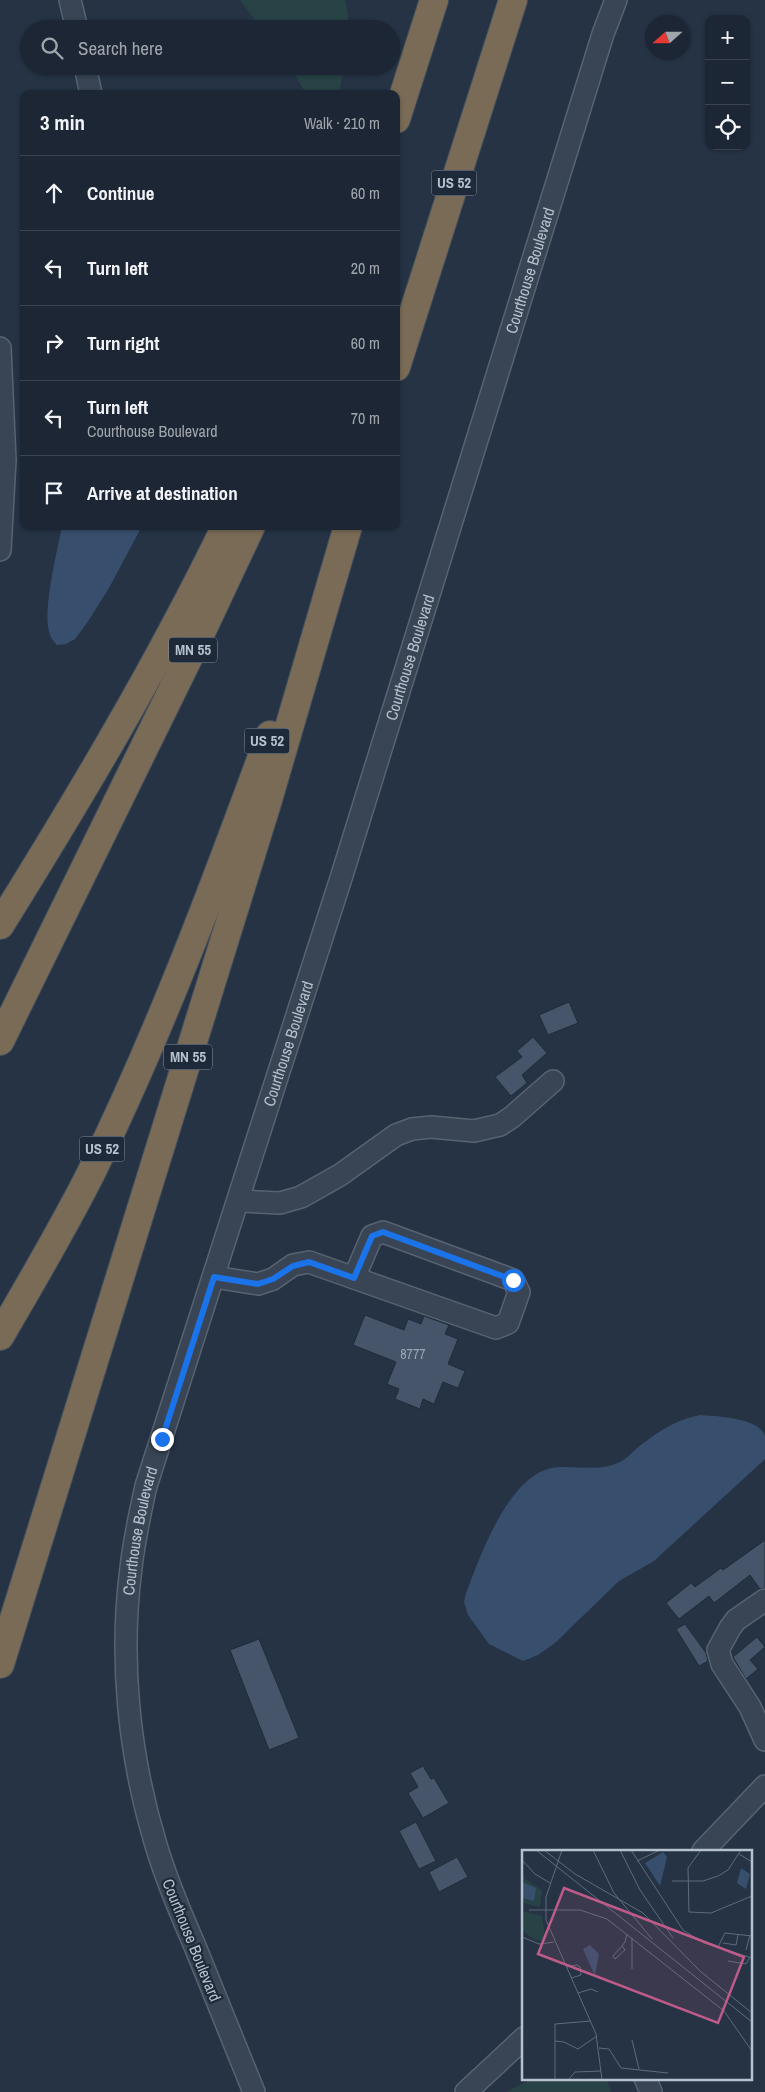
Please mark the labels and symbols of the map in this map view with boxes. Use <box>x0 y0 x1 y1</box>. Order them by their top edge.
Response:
north arrow <box>645 15 690 60</box>
road number: US 52 <box>432 170 476 196</box>
street label: Courthouse Boulevard <box>500 205 559 336</box>
street label: Courthouse Boulevard <box>380 592 439 723</box>
road number: MN 55 <box>169 638 217 662</box>
road number: US 52 <box>244 728 290 754</box>
street label: Courthouse Boulevard <box>257 978 318 1109</box>
road number: MN 55 <box>164 1044 212 1070</box>
road number: US 52 <box>80 1136 124 1162</box>
route start <box>502 1269 525 1292</box>
house number: 8777 <box>400 1345 426 1363</box>
route end <box>151 1428 174 1451</box>
street label: Courthouse Boulevard <box>117 1464 163 1596</box>
inset map <box>522 1850 752 2080</box>
street label: Courthouse Boulevard <box>157 1875 227 2005</box>

